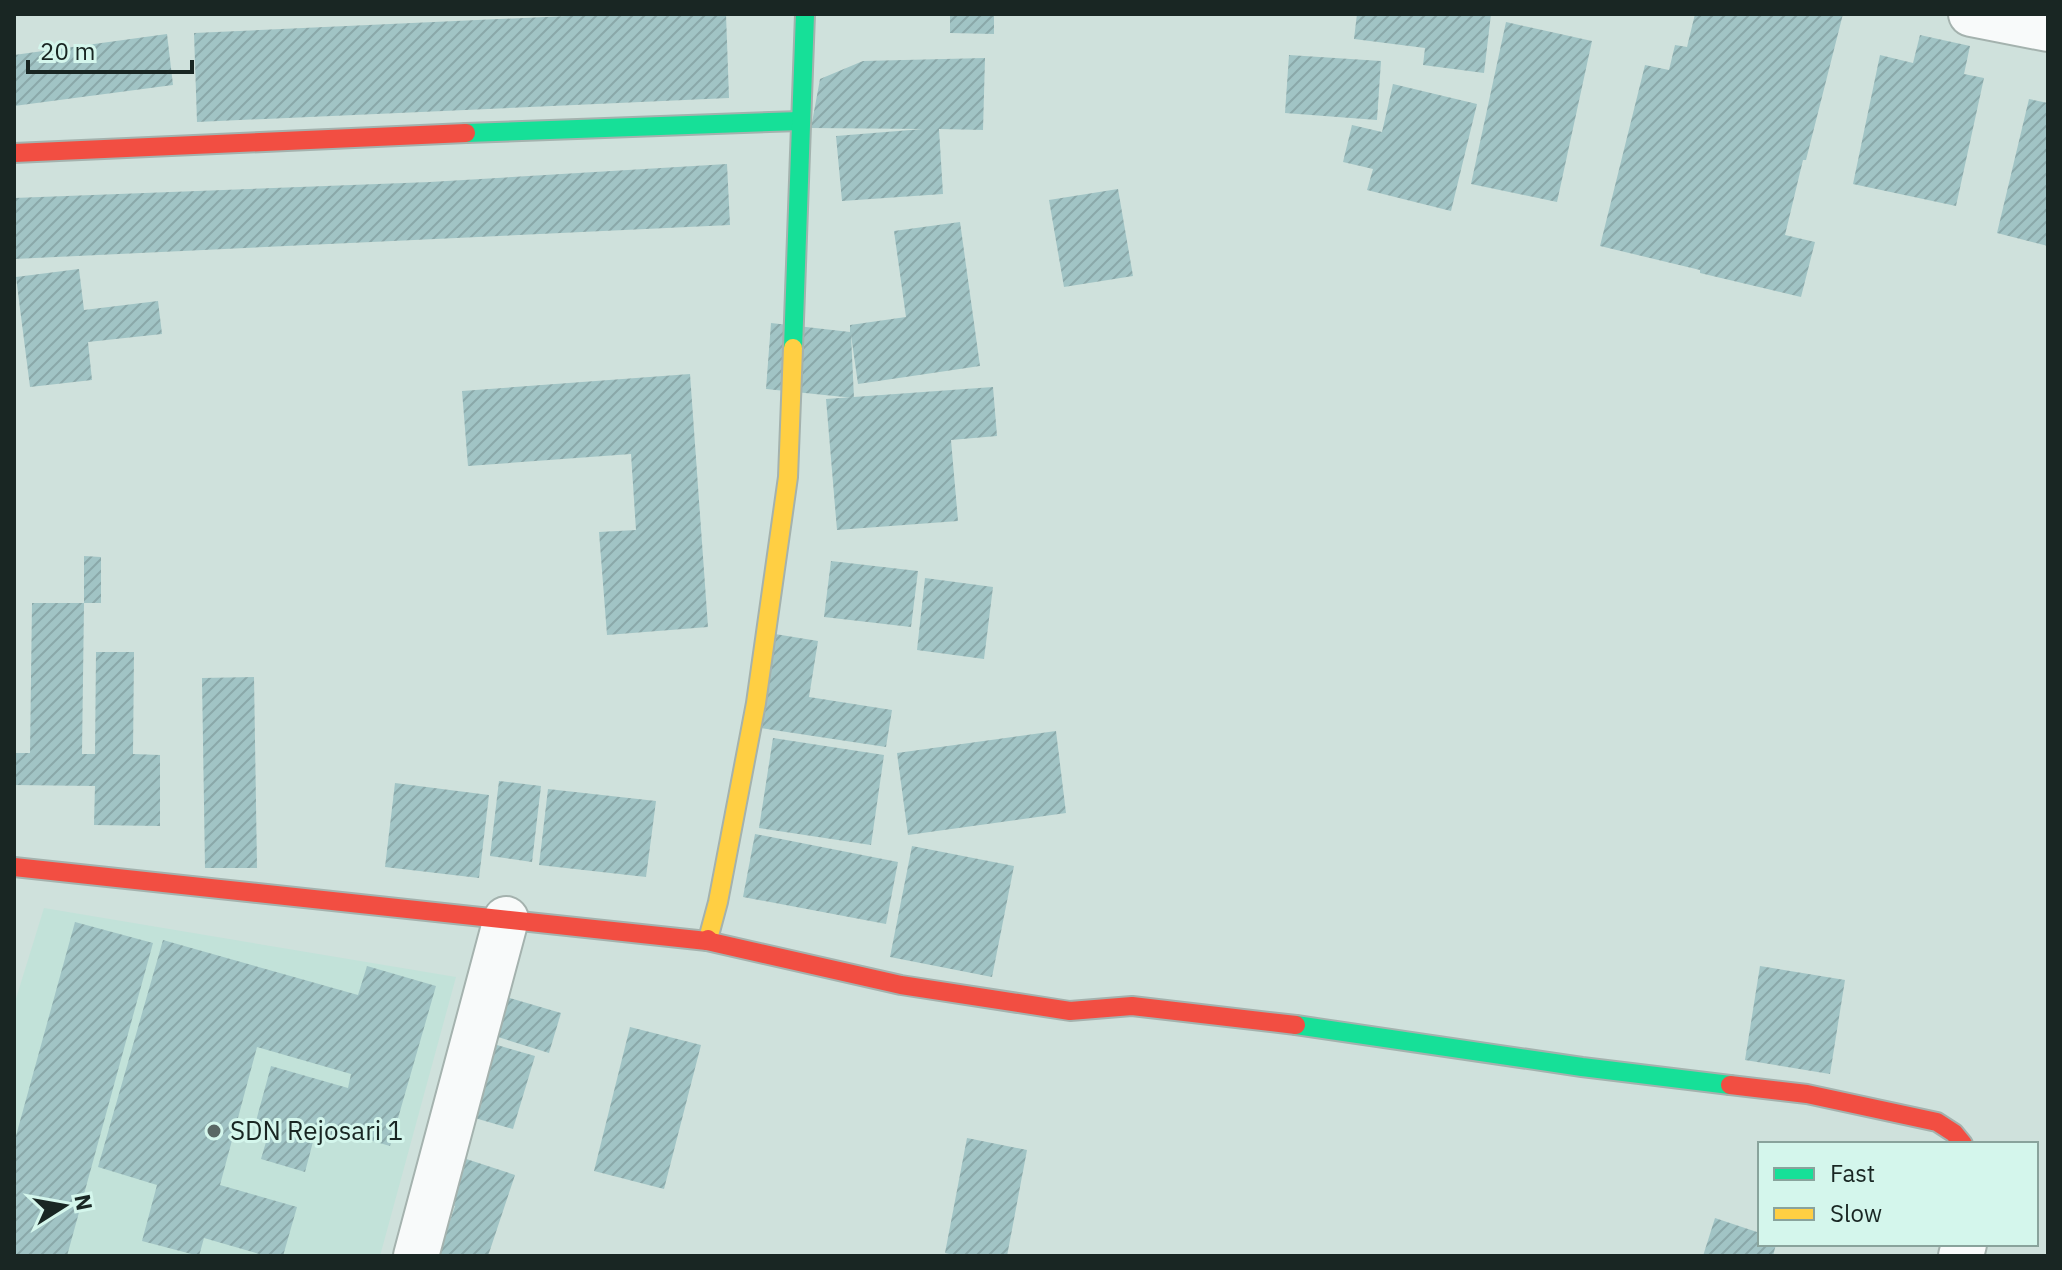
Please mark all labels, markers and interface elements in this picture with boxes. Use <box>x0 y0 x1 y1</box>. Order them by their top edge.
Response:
scale bar <box>28 24 192 74</box>
text: 20 m <box>40 35 95 67</box>
place label: SDN Rejosari 1 <box>230 1113 403 1147</box>
marker: SDN Rejosari 1 <box>205 1122 223 1140</box>
legend <box>1758 1142 2038 1246</box>
text: Fast <box>1830 1157 1875 1189</box>
north arrow <box>24 1166 104 1246</box>
text: N <box>68 1191 100 1213</box>
text: Slow <box>1830 1197 1882 1229</box>

